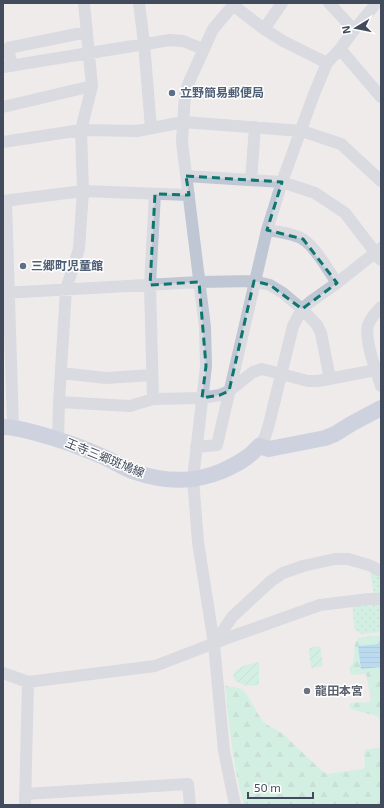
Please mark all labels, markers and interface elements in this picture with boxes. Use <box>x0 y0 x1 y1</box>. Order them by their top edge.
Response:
north arrow <box>336 8 376 48</box>
text: N <box>339 25 353 35</box>
place label: 立野簡易郵便局 <box>180 85 264 99</box>
marker: 立野簡易郵便局 <box>167 88 177 98</box>
place label: 三郷町児童館 <box>31 258 103 272</box>
marker: 三郷町児童館 <box>18 261 28 271</box>
street label: 王寺三郷斑鳩線 <box>64 435 147 479</box>
place label: 龍田本宮 <box>315 683 363 697</box>
marker: 龍田本宮 <box>302 686 312 696</box>
scale bar <box>248 774 313 800</box>
text: 50 m <box>254 780 281 794</box>

